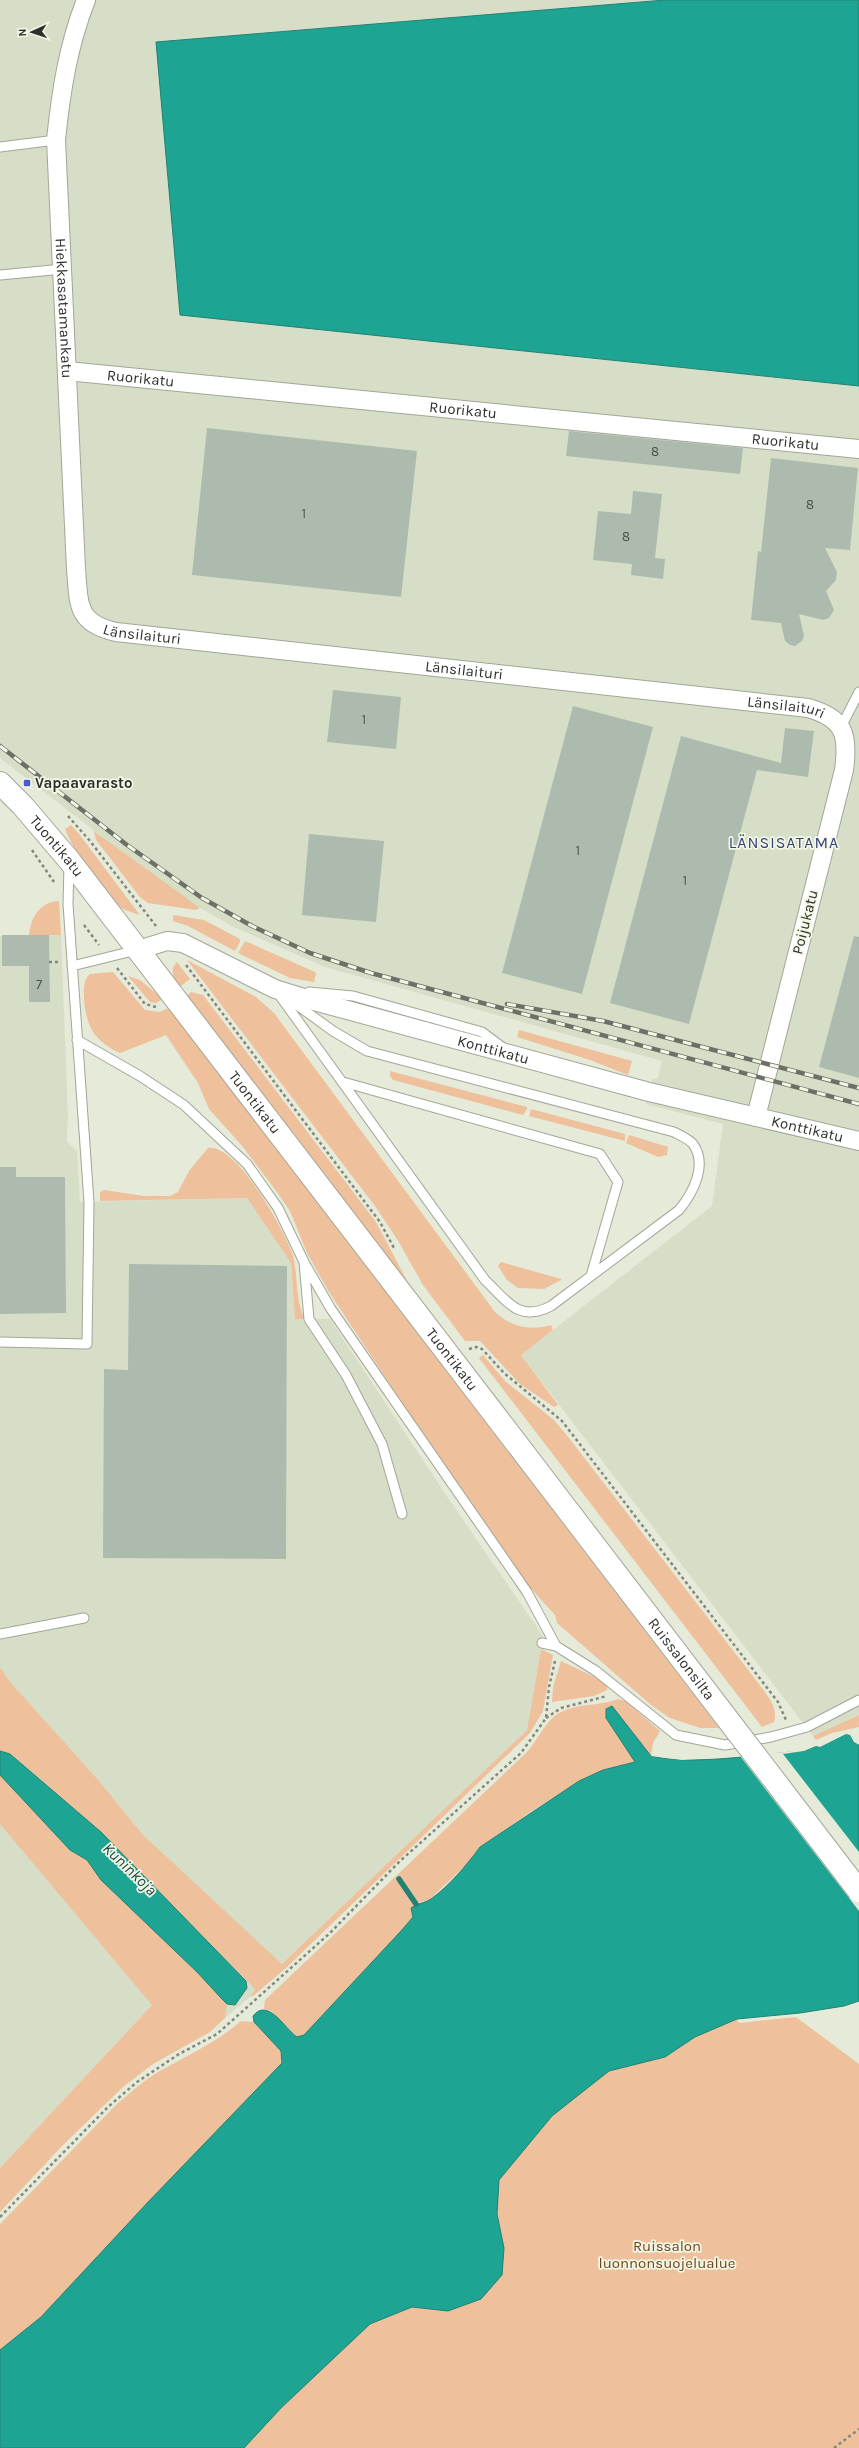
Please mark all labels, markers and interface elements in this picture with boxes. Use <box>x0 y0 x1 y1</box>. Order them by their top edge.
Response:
north arrow <box>12 12 52 52</box>
text: N <box>16 28 29 37</box>
street label: Hiekkasatamankatu <box>52 238 76 379</box>
street label: Ruorikatu <box>106 366 175 391</box>
street label: Ruorikatu <box>428 398 498 422</box>
street label: Ruorikatu <box>751 429 820 454</box>
house number: 8 <box>651 444 659 459</box>
house number: 8 <box>806 497 814 512</box>
house number: 1 <box>302 506 306 521</box>
house number: 8 <box>622 529 630 544</box>
street label: Länsilaituri <box>101 620 182 648</box>
street label: Länsilaituri <box>424 657 504 683</box>
street label: Länsilaituri <box>746 692 828 722</box>
house number: 1 <box>362 712 366 727</box>
place label: Vapaavarasto <box>35 774 132 792</box>
marker: Vapaavarasto <box>22 778 32 788</box>
street label: Tuontikatu <box>26 812 88 880</box>
district label: LÄNSISATAMA <box>729 833 839 852</box>
house number: 1 <box>576 843 580 858</box>
house number: 1 <box>683 873 687 888</box>
street label: Poijukatu <box>788 888 822 956</box>
house number: 7 <box>36 977 42 992</box>
street label: Konttikatu <box>455 1031 531 1068</box>
street label: Tuontikatu <box>225 1067 285 1137</box>
street label: Konttikatu <box>770 1112 845 1146</box>
street label: Tuontikatu <box>422 1324 482 1394</box>
street label: Ruissalonsilta <box>644 1614 719 1704</box>
water label: Kuninkoja <box>99 1839 161 1899</box>
park label: Ruissalon luonnonsuojelualue <box>599 2237 735 2272</box>

